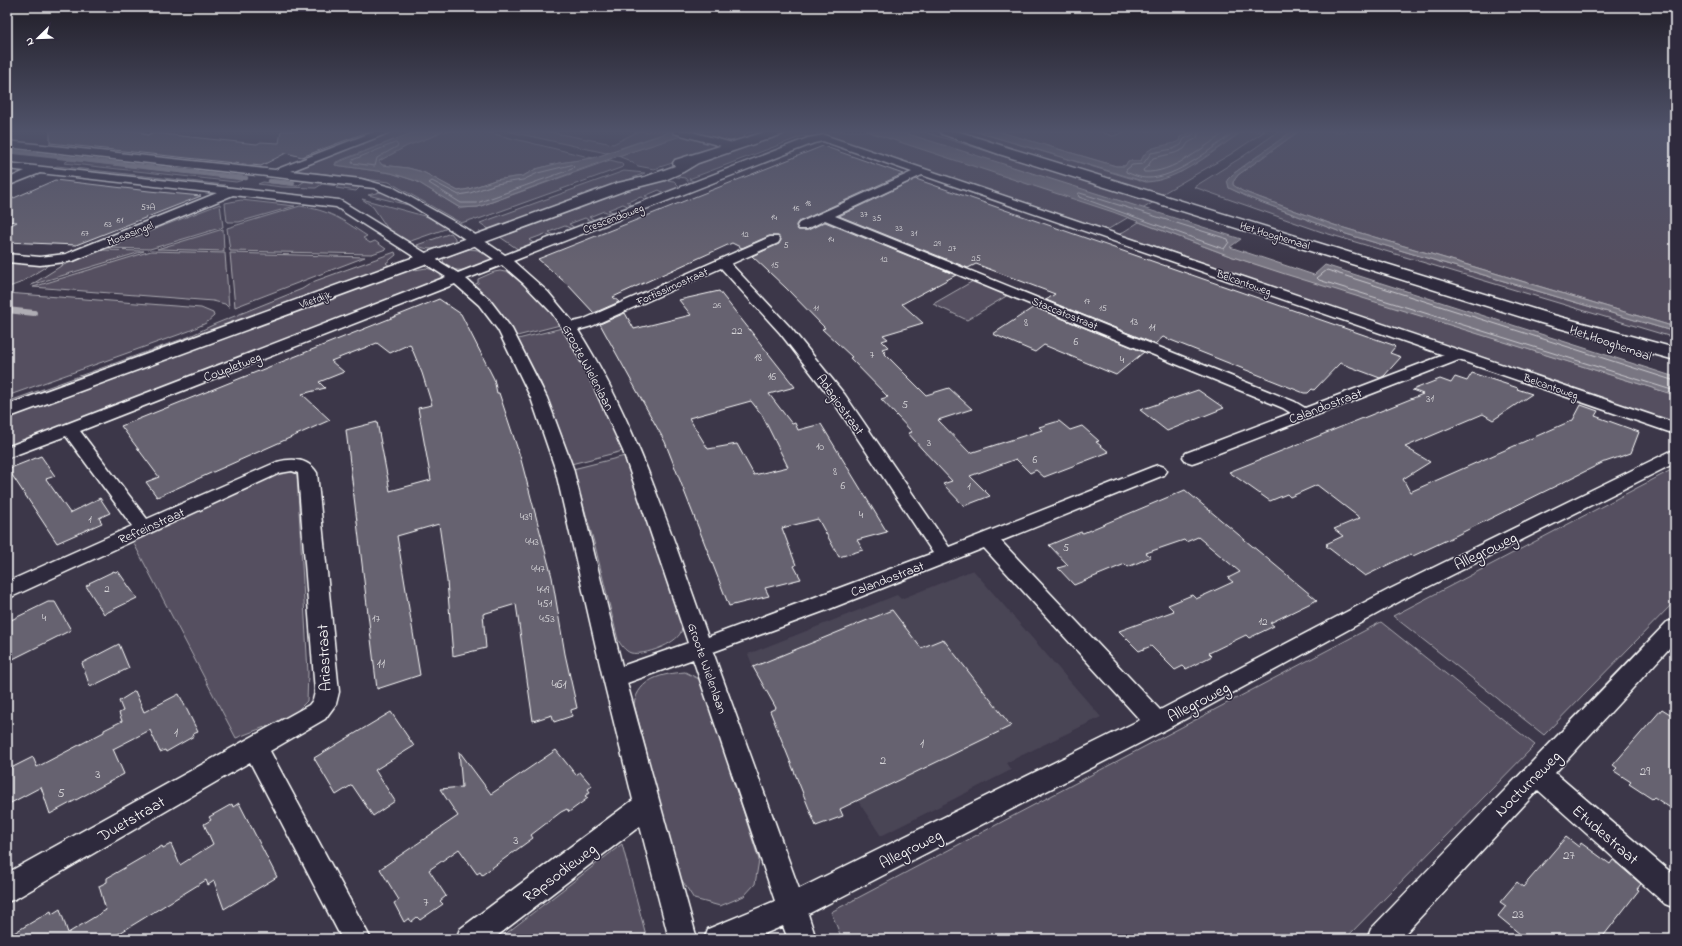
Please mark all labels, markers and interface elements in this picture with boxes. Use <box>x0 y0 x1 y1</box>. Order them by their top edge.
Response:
north arrow <box>18 18 58 58</box>
text: N <box>21 35 39 48</box>
house number: 18 <box>805 197 812 210</box>
street label: Crescendoweg <box>581 200 647 239</box>
house number: 57A <box>141 201 156 214</box>
house number: 16 <box>793 202 799 215</box>
house number: 37 <box>860 208 868 221</box>
house number: 14 <box>771 211 778 224</box>
house number: 35 <box>873 212 881 225</box>
house number: 61 <box>117 214 124 227</box>
street label: Mosasingel <box>105 217 156 251</box>
house number: 63 <box>104 218 112 231</box>
street label: Het Hooghemaal <box>1237 218 1312 255</box>
house number: 33 <box>895 222 903 235</box>
house number: 67 <box>81 227 89 240</box>
house number: 31 <box>911 227 917 240</box>
house number: 12 <box>741 228 749 241</box>
house number: 14 <box>828 233 835 246</box>
house number: 29 <box>933 237 941 250</box>
house number: 5 <box>783 239 789 252</box>
house number: 27 <box>948 242 956 255</box>
house number: 25 <box>971 252 981 265</box>
house number: 12 <box>880 253 888 266</box>
house number: 15 <box>771 259 779 272</box>
street label: Fortissimostraat <box>633 264 711 310</box>
street label: Belcantoweg <box>1213 266 1273 301</box>
street label: Vlietdijk <box>296 287 334 313</box>
street label: Staccatostraat <box>1029 293 1100 335</box>
house number: 17 <box>1084 295 1091 308</box>
house number: 26 <box>713 299 721 312</box>
house number: 11 <box>813 302 819 315</box>
house number: 15 <box>1099 302 1107 315</box>
house number: 13 <box>1130 314 1138 330</box>
house number: 8 <box>1024 315 1028 331</box>
house number: 11 <box>1149 320 1156 336</box>
street label: Het Hooghemaal <box>1567 320 1654 367</box>
street label: Groote Wielenlaan <box>557 321 618 414</box>
house number: 22 <box>732 323 743 339</box>
house number: 6 <box>1074 334 1079 350</box>
house number: 7 <box>870 347 875 363</box>
street label: Coupletweg <box>201 348 265 388</box>
house number: 18 <box>754 350 762 366</box>
house number: 4 <box>1120 352 1125 368</box>
house number: 16 <box>768 369 776 385</box>
street label: Belcantoweg <box>1520 370 1580 405</box>
street label: Adagiostraat <box>811 371 869 440</box>
street label: Calandostraat <box>1286 383 1366 429</box>
house number: 31 <box>1426 391 1435 407</box>
house number: 5 <box>902 397 908 413</box>
house number: 3 <box>927 435 932 451</box>
house number: 10 <box>816 439 824 455</box>
house number: 6 <box>1033 452 1038 468</box>
house number: 8 <box>833 464 837 480</box>
house number: 6 <box>841 478 846 494</box>
house number: 1 <box>967 479 971 495</box>
street label: Refreinstraat <box>115 503 188 549</box>
house number: 4 <box>859 507 864 523</box>
house number: 439 <box>520 509 533 525</box>
house number: 1 <box>88 512 92 528</box>
street label: Allegroweg <box>1450 526 1522 577</box>
house number: 443 <box>525 534 539 550</box>
house number: 5 <box>1063 540 1069 556</box>
street label: Calandostraat <box>848 556 928 602</box>
house number: 447 <box>531 561 545 577</box>
house number: 2 <box>104 581 110 597</box>
house number: 449 <box>537 582 550 598</box>
house number: 451 <box>538 596 553 612</box>
house number: 4 <box>42 610 47 626</box>
house number: 17 <box>372 611 380 627</box>
house number: 453 <box>539 611 555 627</box>
house number: 12 <box>1259 614 1268 630</box>
street label: Groote Wielenlaan <box>682 620 731 717</box>
street label: Ariastraat <box>311 623 339 692</box>
house number: 11 <box>377 654 385 673</box>
house number: 461 <box>551 675 567 694</box>
street label: Allegroweg <box>1163 676 1234 729</box>
house number: 1 <box>174 723 178 742</box>
house number: 1 <box>920 734 924 753</box>
street label: Nocturneweg <box>1490 746 1567 823</box>
house number: 2 <box>880 751 887 770</box>
house number: 29 <box>1640 762 1650 781</box>
house number: 3 <box>95 765 101 784</box>
house number: 5 <box>57 784 65 803</box>
street label: Duetstraat <box>93 790 171 849</box>
street label: Etudestraat <box>1566 800 1644 872</box>
street label: Allegroweg <box>875 824 947 876</box>
house number: 3 <box>513 831 519 850</box>
street label: Rapsodieweg <box>518 838 602 909</box>
house number: 27 <box>1563 846 1576 865</box>
house number: 7 <box>423 893 429 912</box>
house number: 23 <box>1512 905 1524 924</box>

